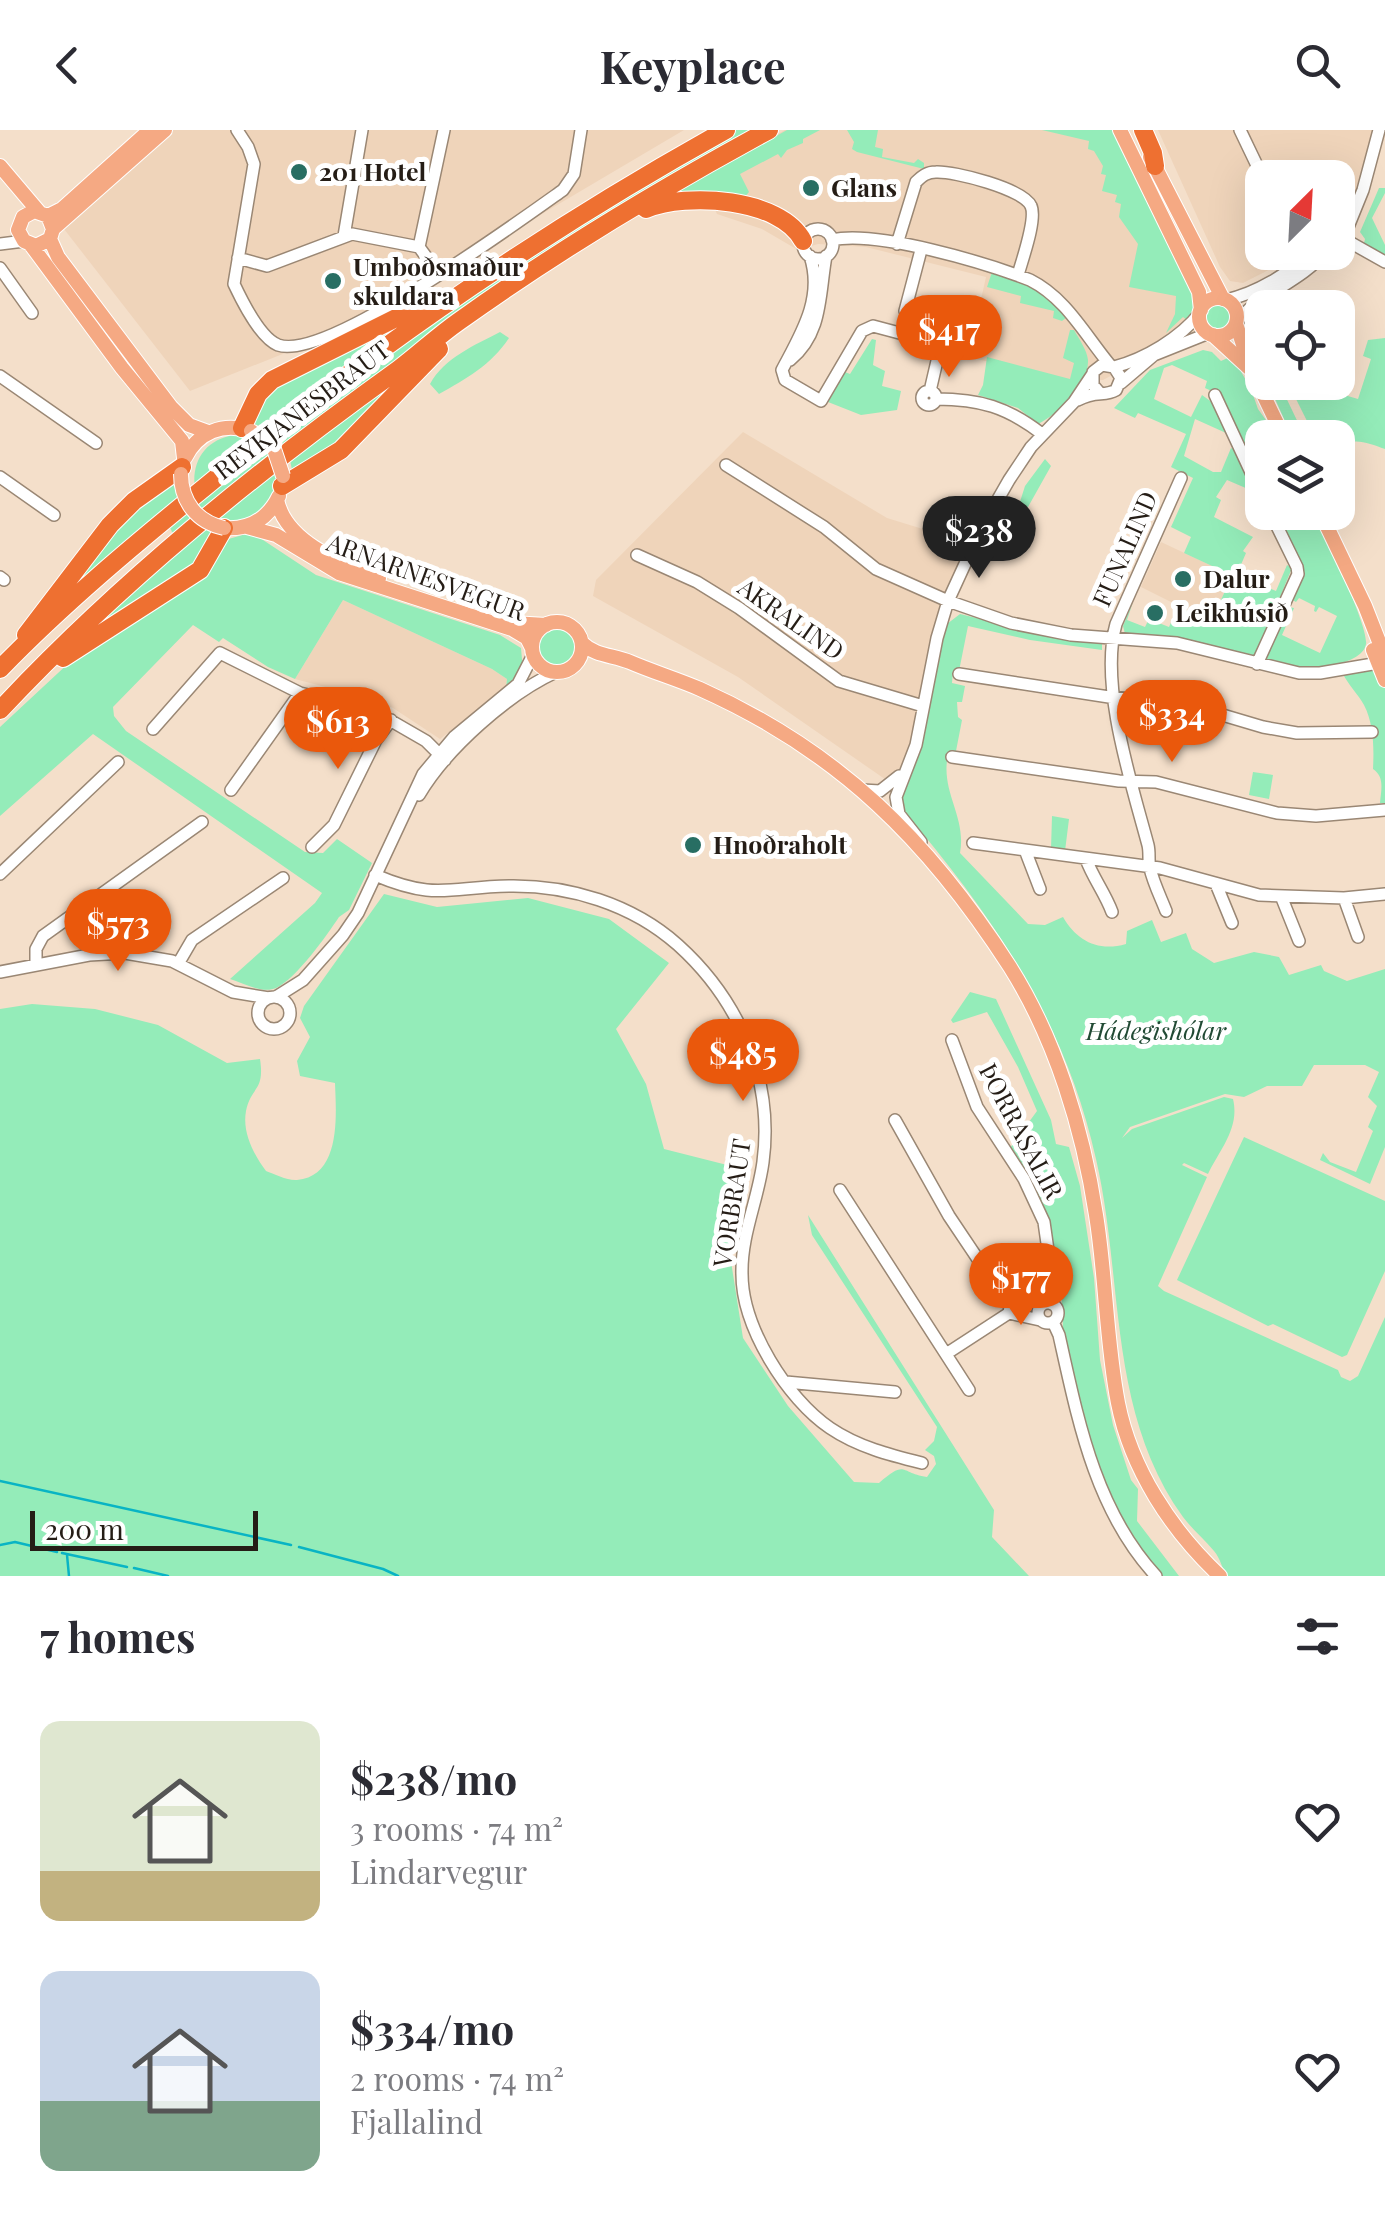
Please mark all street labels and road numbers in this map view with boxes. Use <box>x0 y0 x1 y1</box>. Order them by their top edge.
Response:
street label: REYKJANESBRAUT <box>206 332 396 486</box>
street label: FUNALIND <box>1084 486 1164 611</box>
street label: ARNARNESVEGUR <box>322 524 531 627</box>
street label: AKRALIND <box>732 569 851 666</box>
street label: ÞORRASALIR <box>973 1057 1072 1205</box>
street label: VORBRAUT <box>704 1136 757 1270</box>

